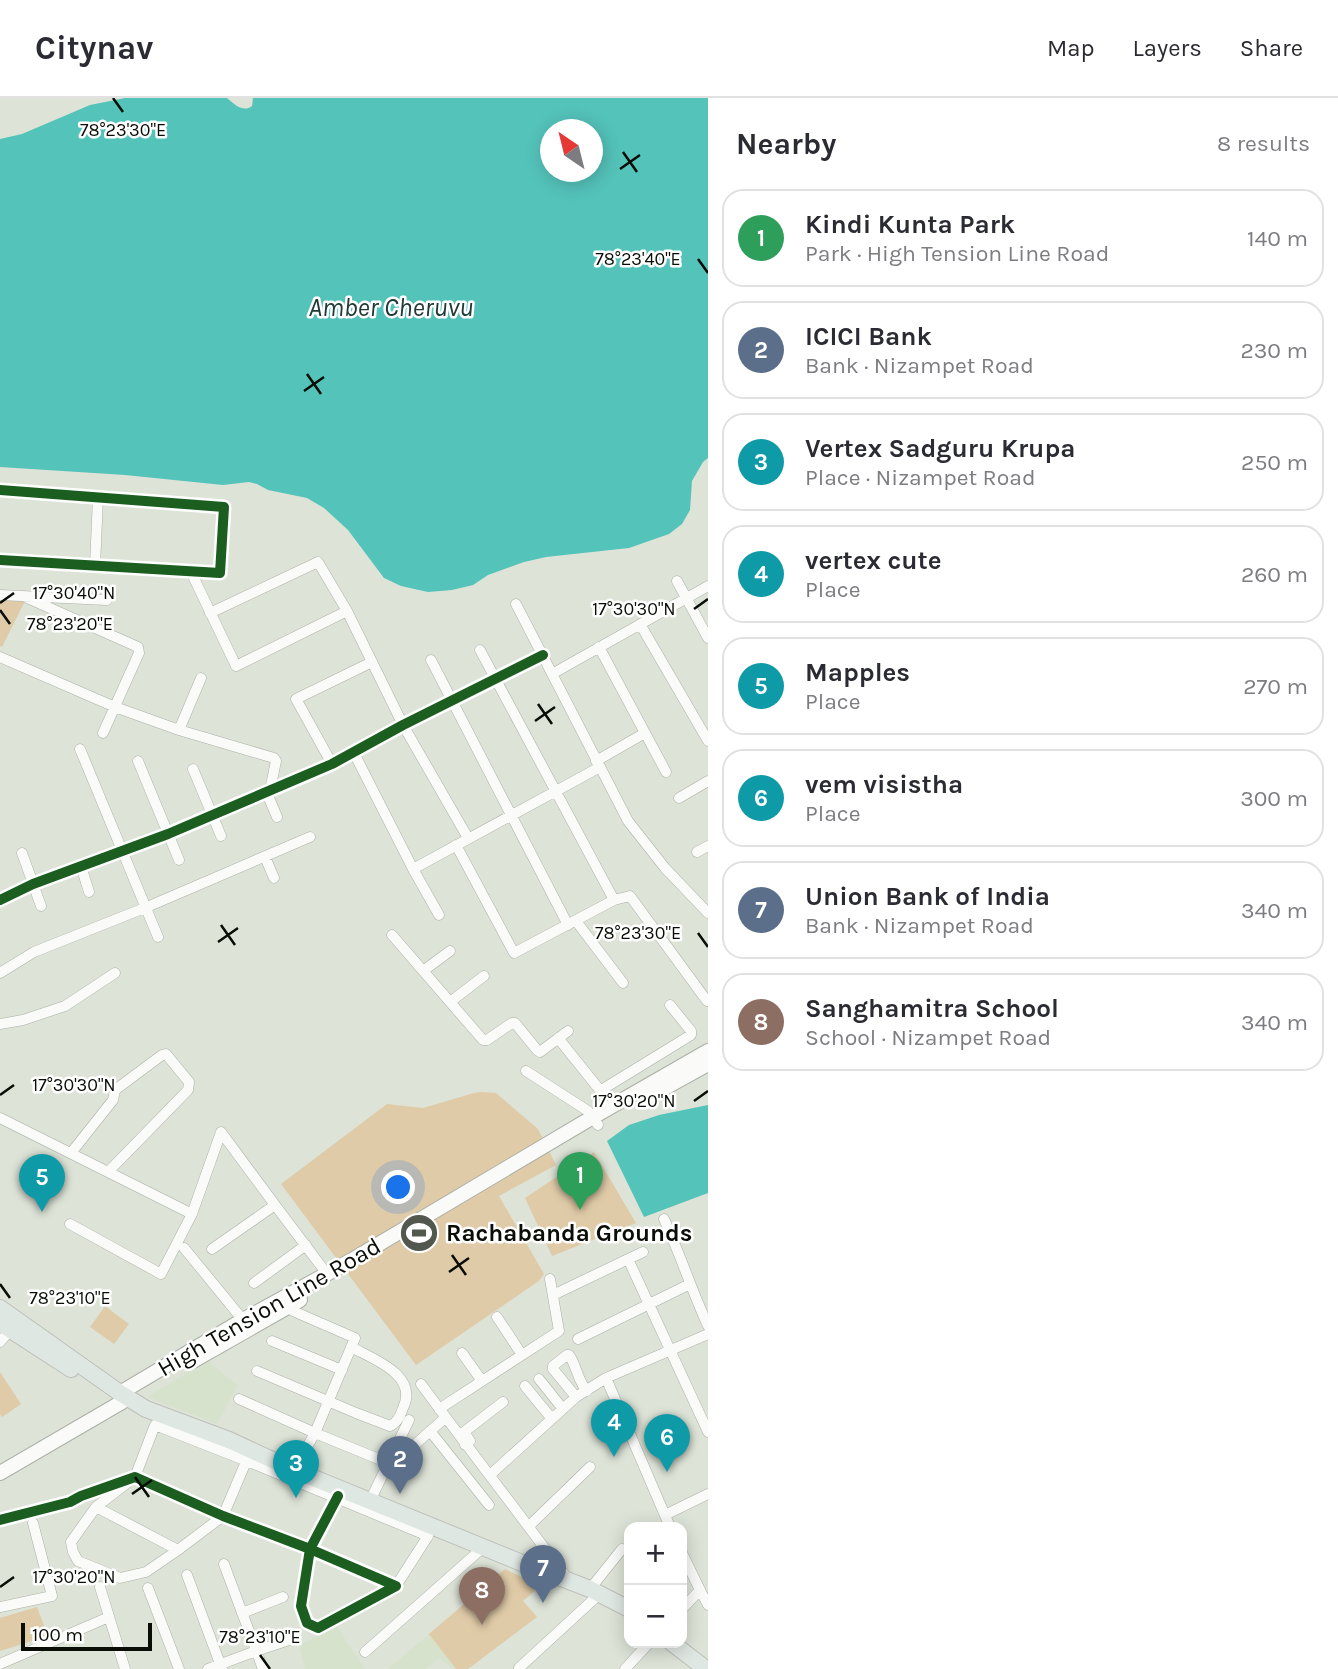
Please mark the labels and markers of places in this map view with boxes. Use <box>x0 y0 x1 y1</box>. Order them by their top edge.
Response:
pin: 1 <box>557 1152 603 1210</box>
pin: 5 <box>19 1154 65 1212</box>
sports icon: Rachabanda Grounds <box>398 1212 440 1254</box>
place label: Rachabanda Grounds <box>446 1219 692 1247</box>
pin: 4 <box>591 1399 637 1457</box>
pin: 6 <box>644 1414 690 1472</box>
pin: 2 <box>377 1436 423 1494</box>
pin: 3 <box>273 1440 319 1498</box>
pin: 7 <box>520 1545 566 1603</box>
pin: 8 <box>459 1567 505 1625</box>

